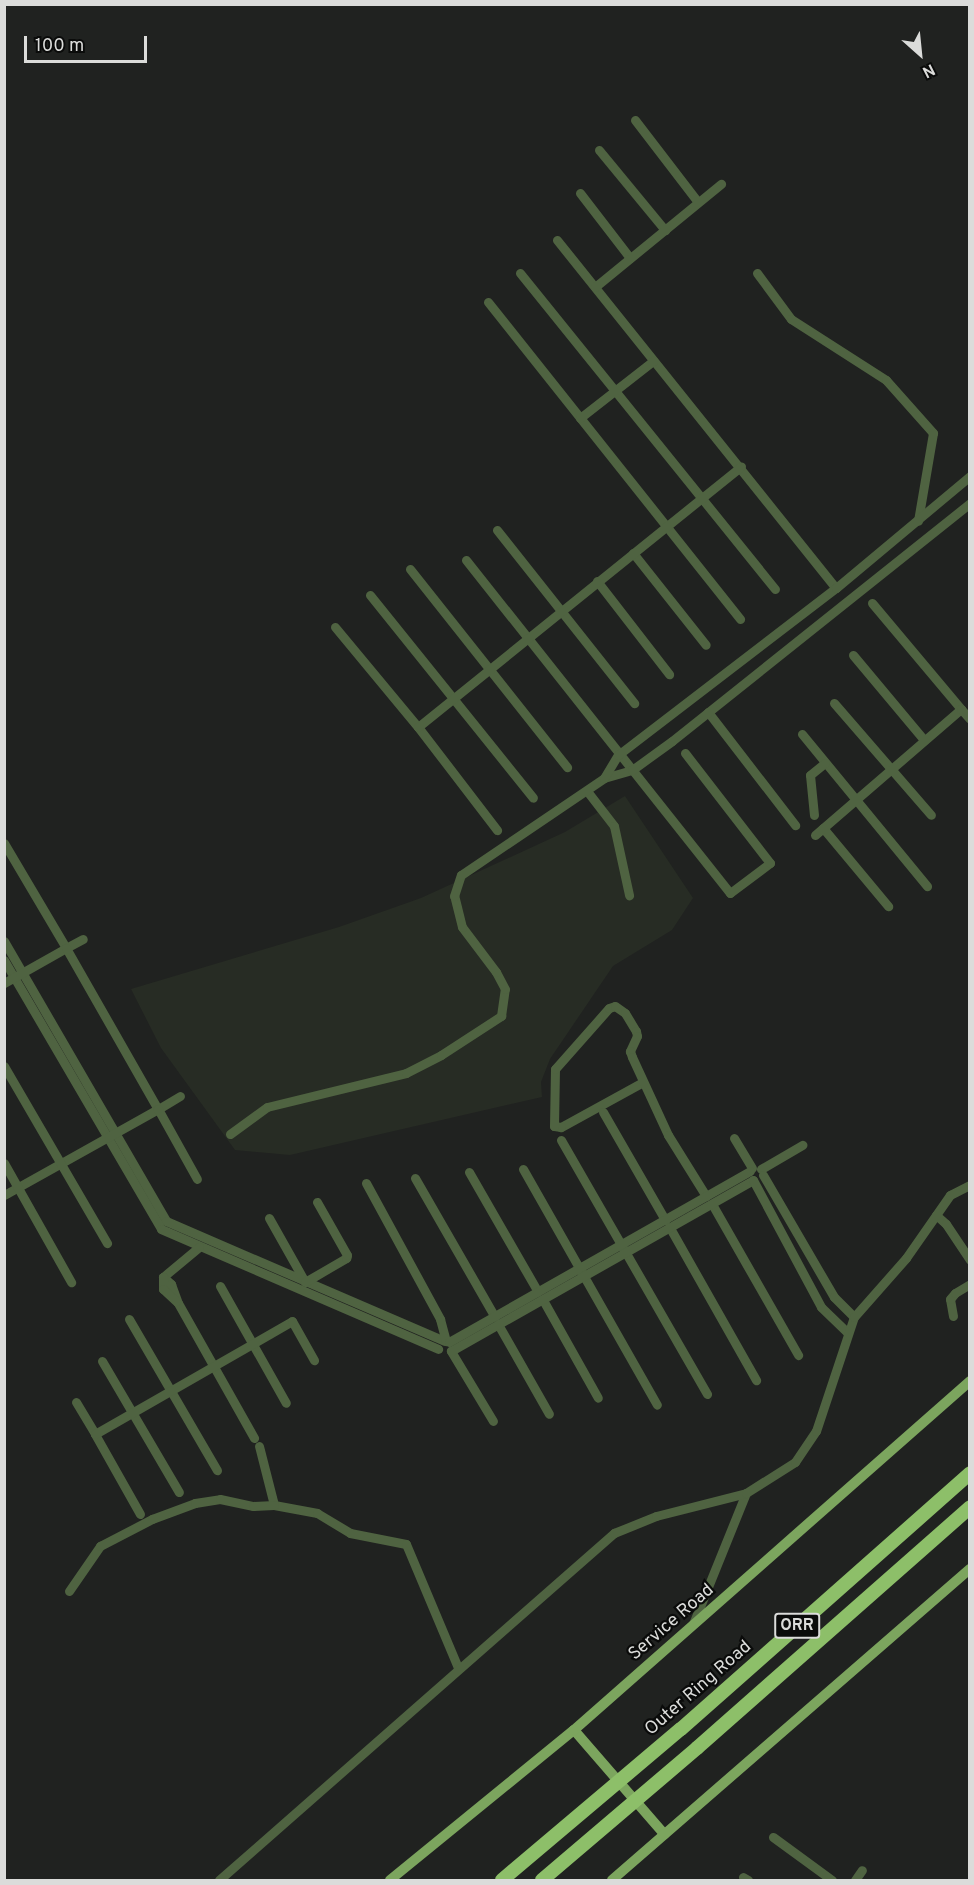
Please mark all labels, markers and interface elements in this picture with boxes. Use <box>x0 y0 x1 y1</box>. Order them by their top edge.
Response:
scale bar <box>27 24 150 62</box>
north arrow <box>890 24 950 84</box>
text: 100 m <box>35 35 84 58</box>
text: N <box>919 59 938 82</box>
street label: Service Road <box>625 1580 719 1666</box>
road number: ORR <box>773 1613 821 1639</box>
street label: Outer Ring Road <box>641 1637 757 1741</box>

